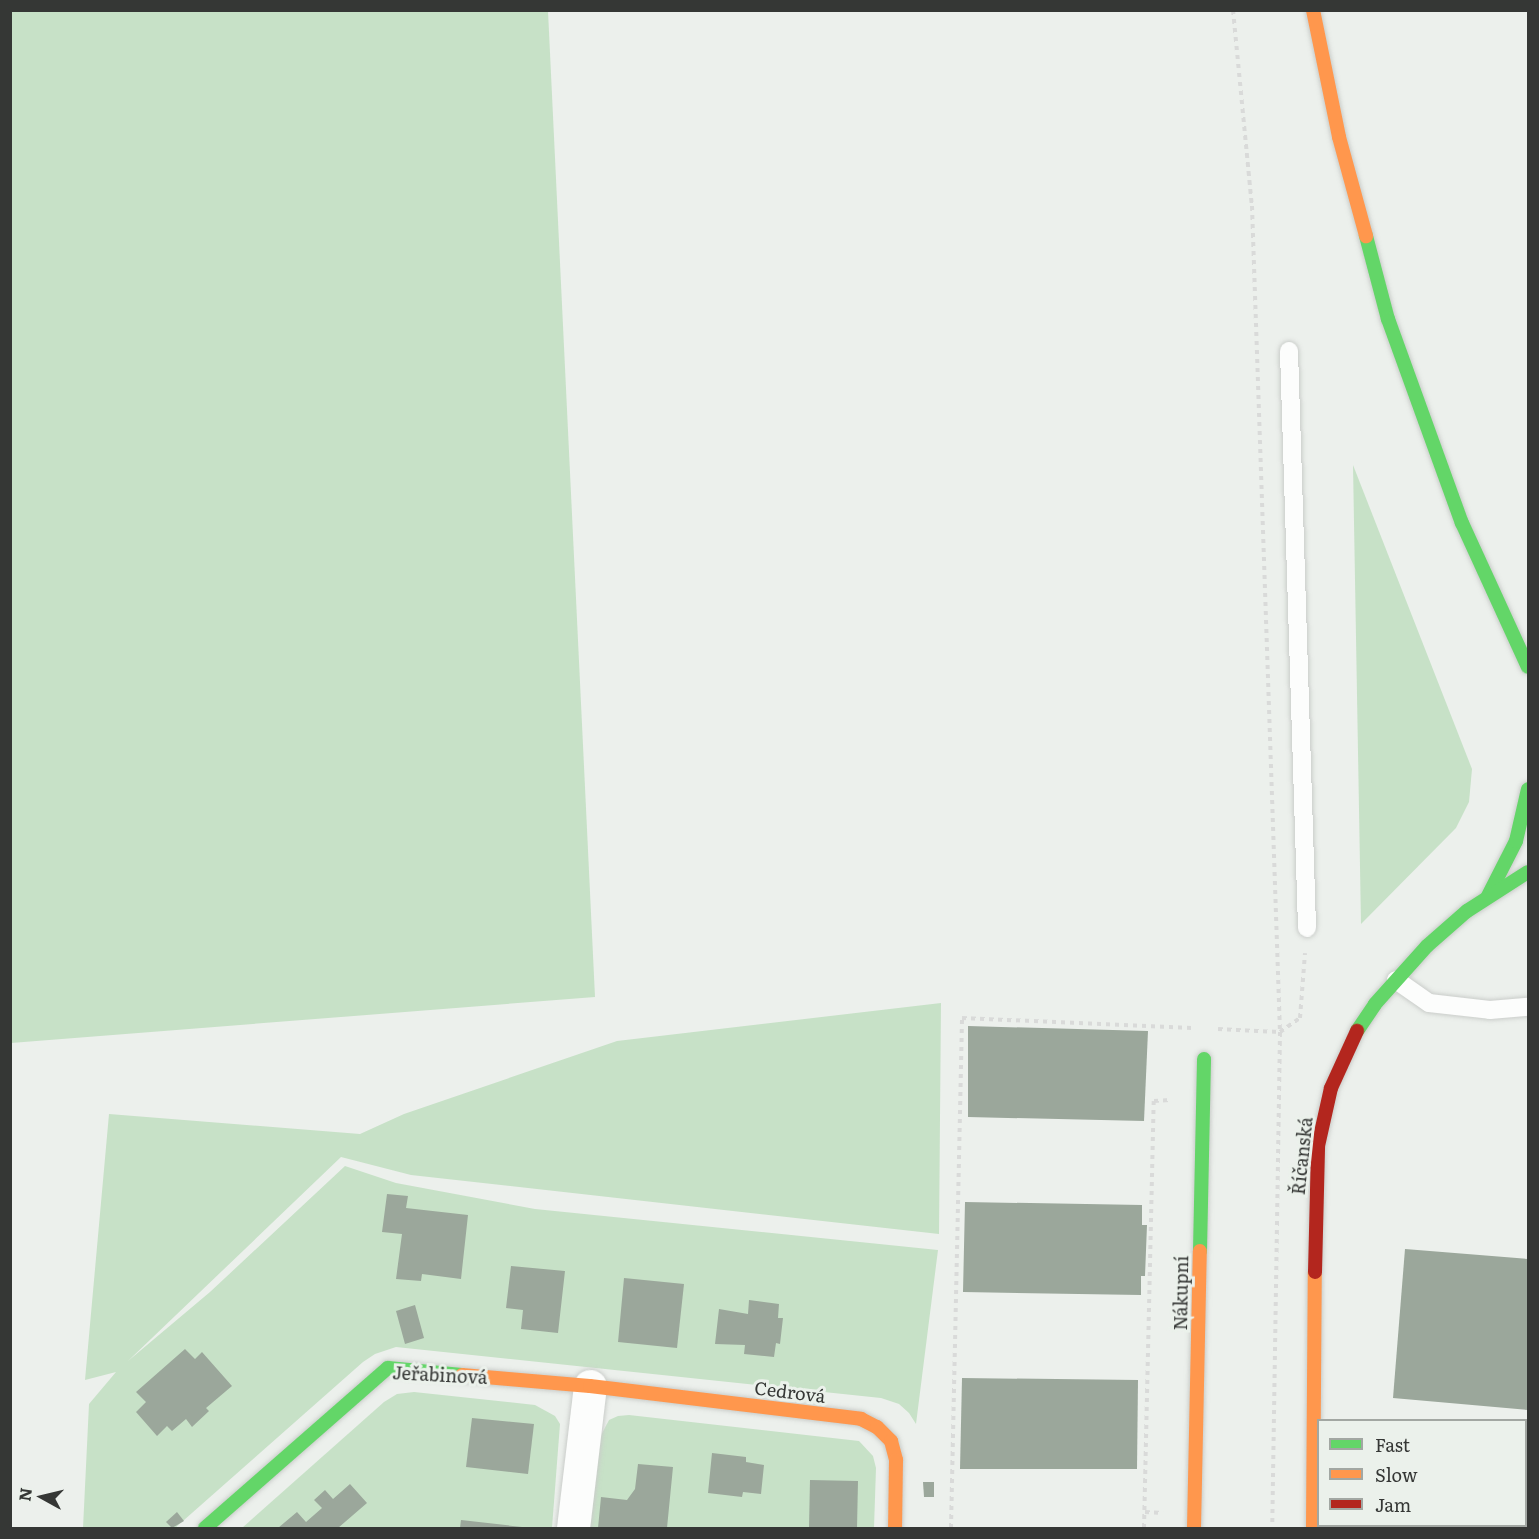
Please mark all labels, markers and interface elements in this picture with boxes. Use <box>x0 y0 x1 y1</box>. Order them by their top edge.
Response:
street label: Říčanská <box>1287 1116 1317 1196</box>
street label: Nákupní <box>1170 1255 1192 1331</box>
street label: Jeřabinová <box>392 1362 488 1388</box>
street label: Cedrová <box>753 1377 827 1407</box>
legend <box>1317 1419 1527 1527</box>
text: Fast <box>1375 1431 1410 1458</box>
text: Slow <box>1375 1461 1417 1488</box>
north arrow <box>12 1467 72 1527</box>
text: N <box>11 1486 37 1503</box>
text: Jam <box>1375 1491 1411 1518</box>

